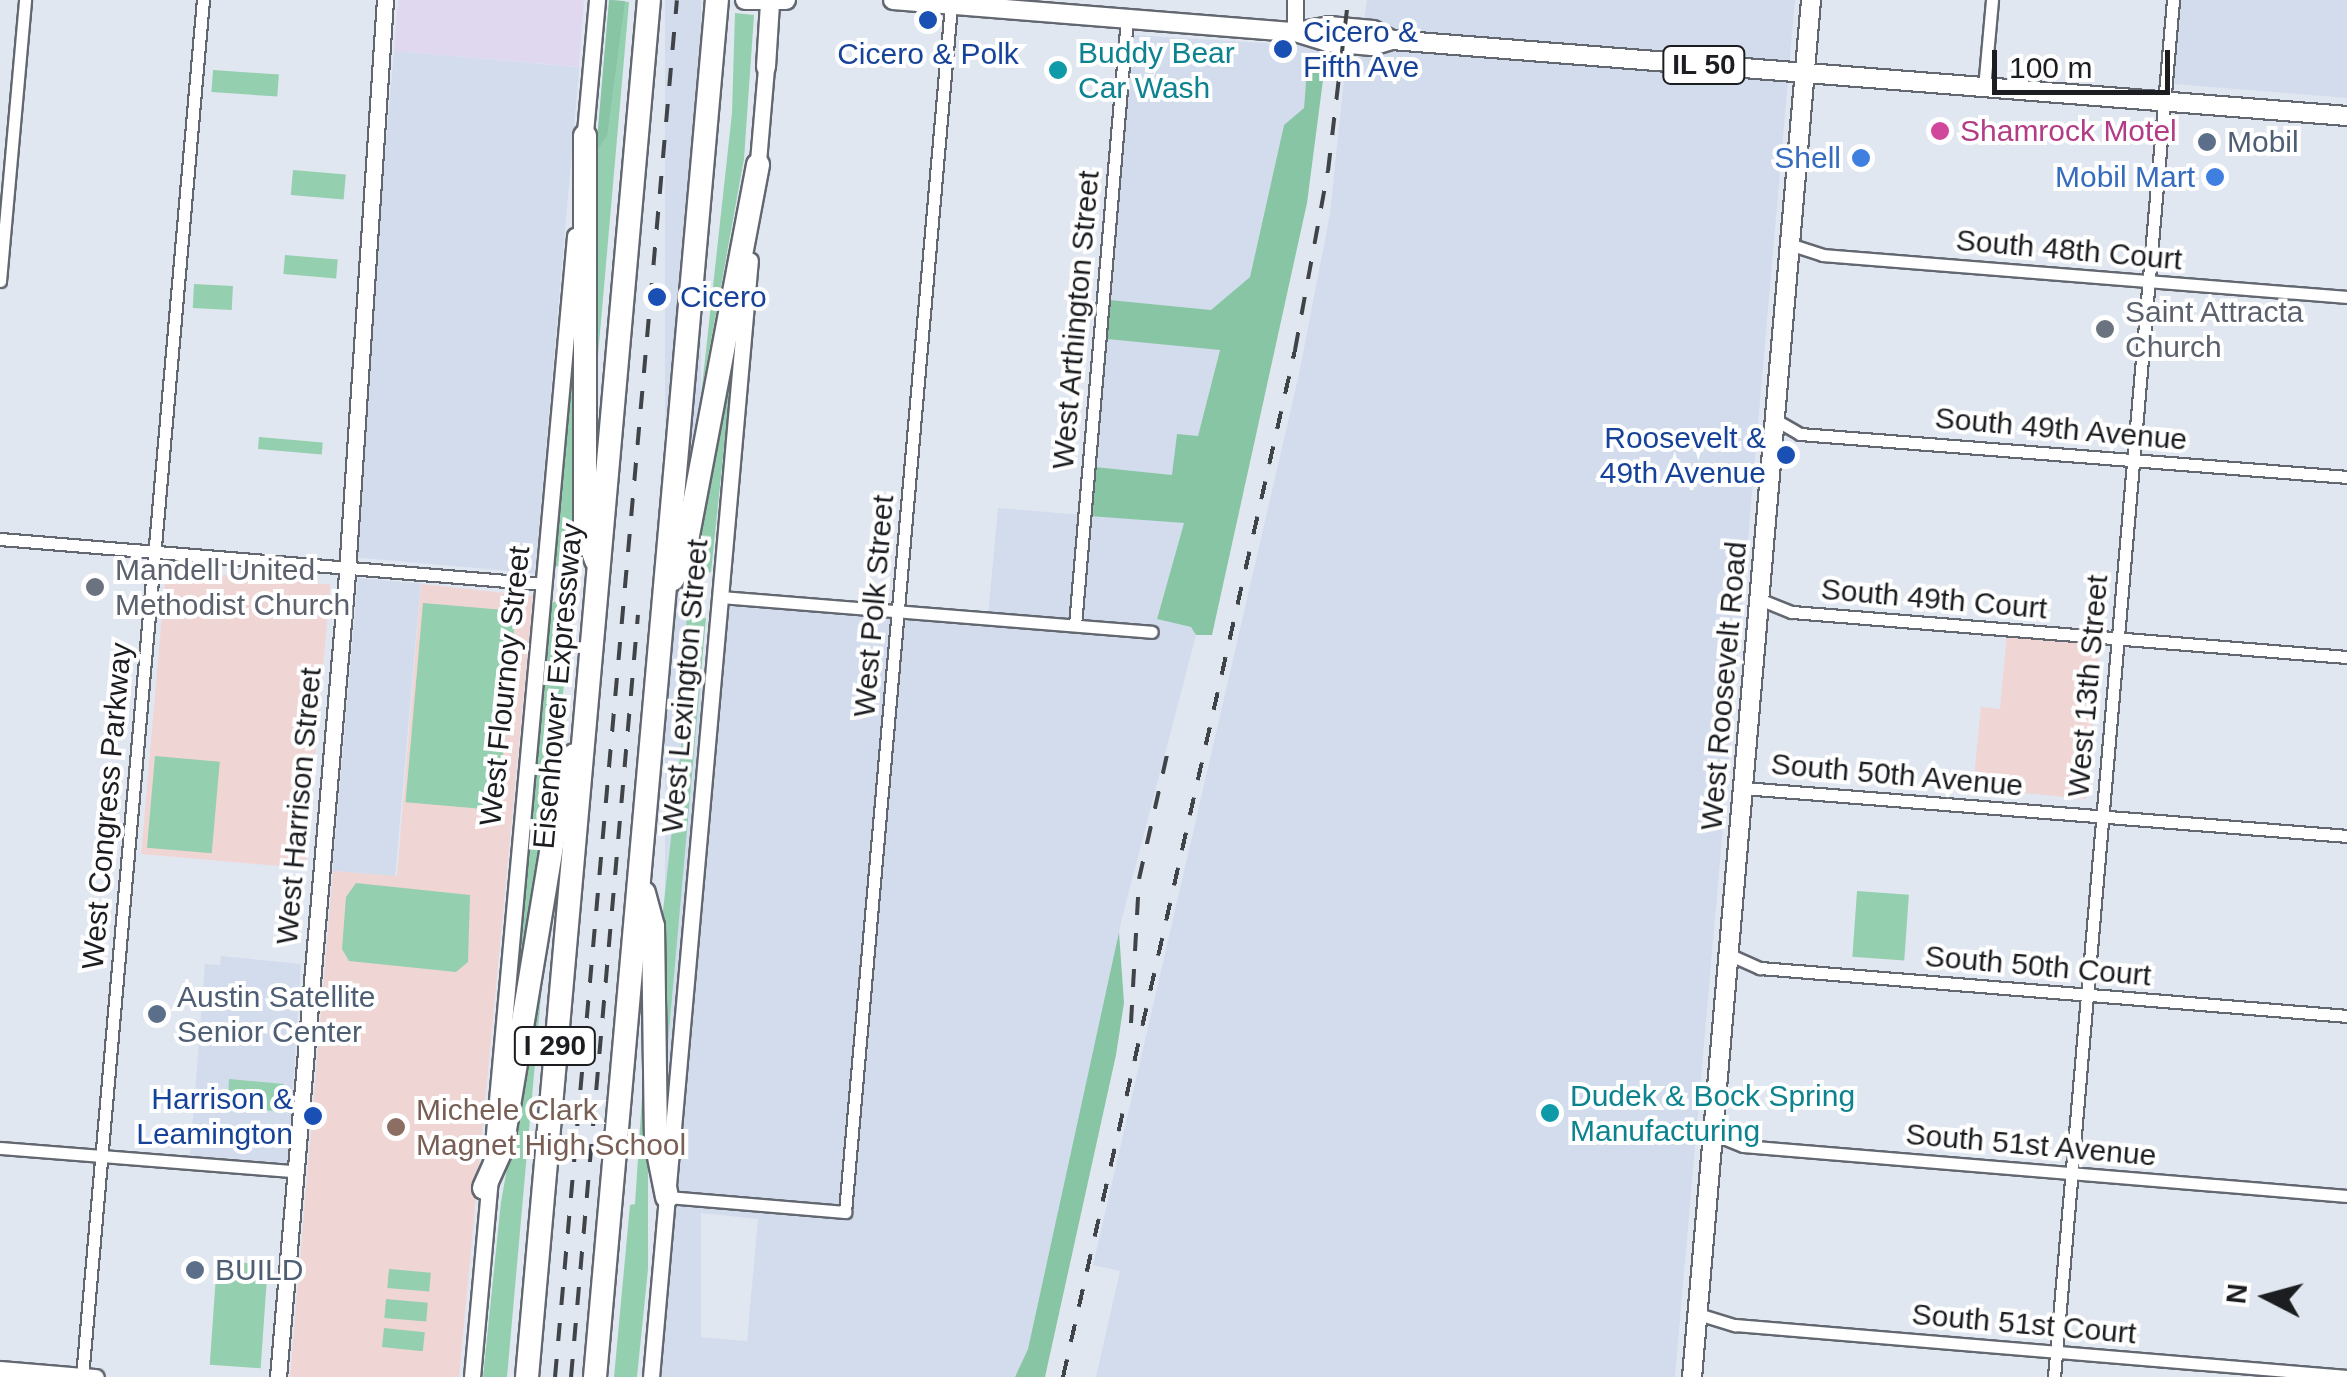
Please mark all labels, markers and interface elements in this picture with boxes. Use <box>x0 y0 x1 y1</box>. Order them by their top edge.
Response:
marker: Cicero & Polk <box>917 9 939 31</box>
place label: Cicero & Fifth Ave <box>1303 14 1421 84</box>
scale bar <box>1997 30 2174 92</box>
place label: Buddy Bear Car Wash <box>1078 35 1235 106</box>
place label: Cicero & Polk <box>837 36 1019 72</box>
marker: Cicero & Fifth Ave <box>1272 38 1294 60</box>
road number: IL 50 <box>1662 42 1746 88</box>
text: 100 m <box>2009 51 2092 84</box>
marker: Buddy Bear Car Wash <box>1047 59 1069 81</box>
place label: Shamrock Motel <box>1960 113 2177 149</box>
marker: Shamrock Motel <box>1929 120 1951 142</box>
place label: Mobil <box>2227 124 2299 160</box>
marker: Mobil <box>2196 131 2218 153</box>
place label: Shell <box>1774 140 1841 176</box>
marker: Shell <box>1850 147 1872 169</box>
place label: Mobil Mart <box>2055 159 2195 195</box>
marker: Mobil Mart <box>2204 166 2226 188</box>
street label: West Arthington Street <box>1045 168 1107 472</box>
street label: South 48th Court <box>1954 222 2184 278</box>
place label: Cicero <box>680 279 767 315</box>
marker: Cicero <box>644 284 670 310</box>
place label: Saint Attracta Church <box>2125 294 2305 364</box>
marker: Saint Attracta Church <box>2094 318 2116 340</box>
street label: South 49th Avenue <box>1933 400 2189 458</box>
place label: Roosevelt & 49th Avenue <box>1598 420 1766 490</box>
marker: Roosevelt & 49th Avenue <box>1775 444 1797 466</box>
street label: West Polk Street <box>846 493 902 719</box>
street label: Eisenhower Expressway <box>526 522 590 850</box>
street label: West Lexington Street <box>654 538 716 834</box>
street label: West Roosevelt Road <box>1693 540 1755 832</box>
street label: West Flournoy Street <box>472 544 538 828</box>
place label: Mandell United Methodist Church <box>115 552 350 622</box>
street label: South 49th Court <box>1819 571 2049 627</box>
street label: West 13th Street <box>2060 573 2116 799</box>
marker: Mandell United Methodist Church <box>84 576 106 598</box>
street label: West Congress Parkway <box>75 641 139 971</box>
street label: West Harrison Street <box>269 666 329 946</box>
street label: South 50th Avenue <box>1769 746 2025 804</box>
street label: South 50th Court <box>1923 938 2153 994</box>
place label: Austin Satellite Senior Center <box>177 979 375 1050</box>
marker: Austin Satellite Senior Center <box>146 1003 168 1025</box>
road number: I 290 <box>512 1023 598 1069</box>
place label: Dudek & Bock Spring Manufacturing <box>1570 1078 1855 1148</box>
place label: Harrison & Leamington <box>136 1081 293 1152</box>
place label: Michele Clark Magnet High School <box>416 1092 686 1162</box>
marker: Dudek & Bock Spring Manufacturing <box>1539 1102 1561 1124</box>
marker: Harrison & Leamington <box>302 1105 324 1127</box>
marker: Michele Clark Magnet High School <box>385 1116 407 1138</box>
street label: South 51st Avenue <box>1903 1116 2159 1174</box>
north arrow <box>2217 1247 2317 1347</box>
place label: BUILD <box>215 1252 303 1288</box>
marker: BUILD <box>184 1259 206 1281</box>
text: N <box>2220 1282 2253 1306</box>
street label: South 51st Court <box>1910 1296 2138 1352</box>

